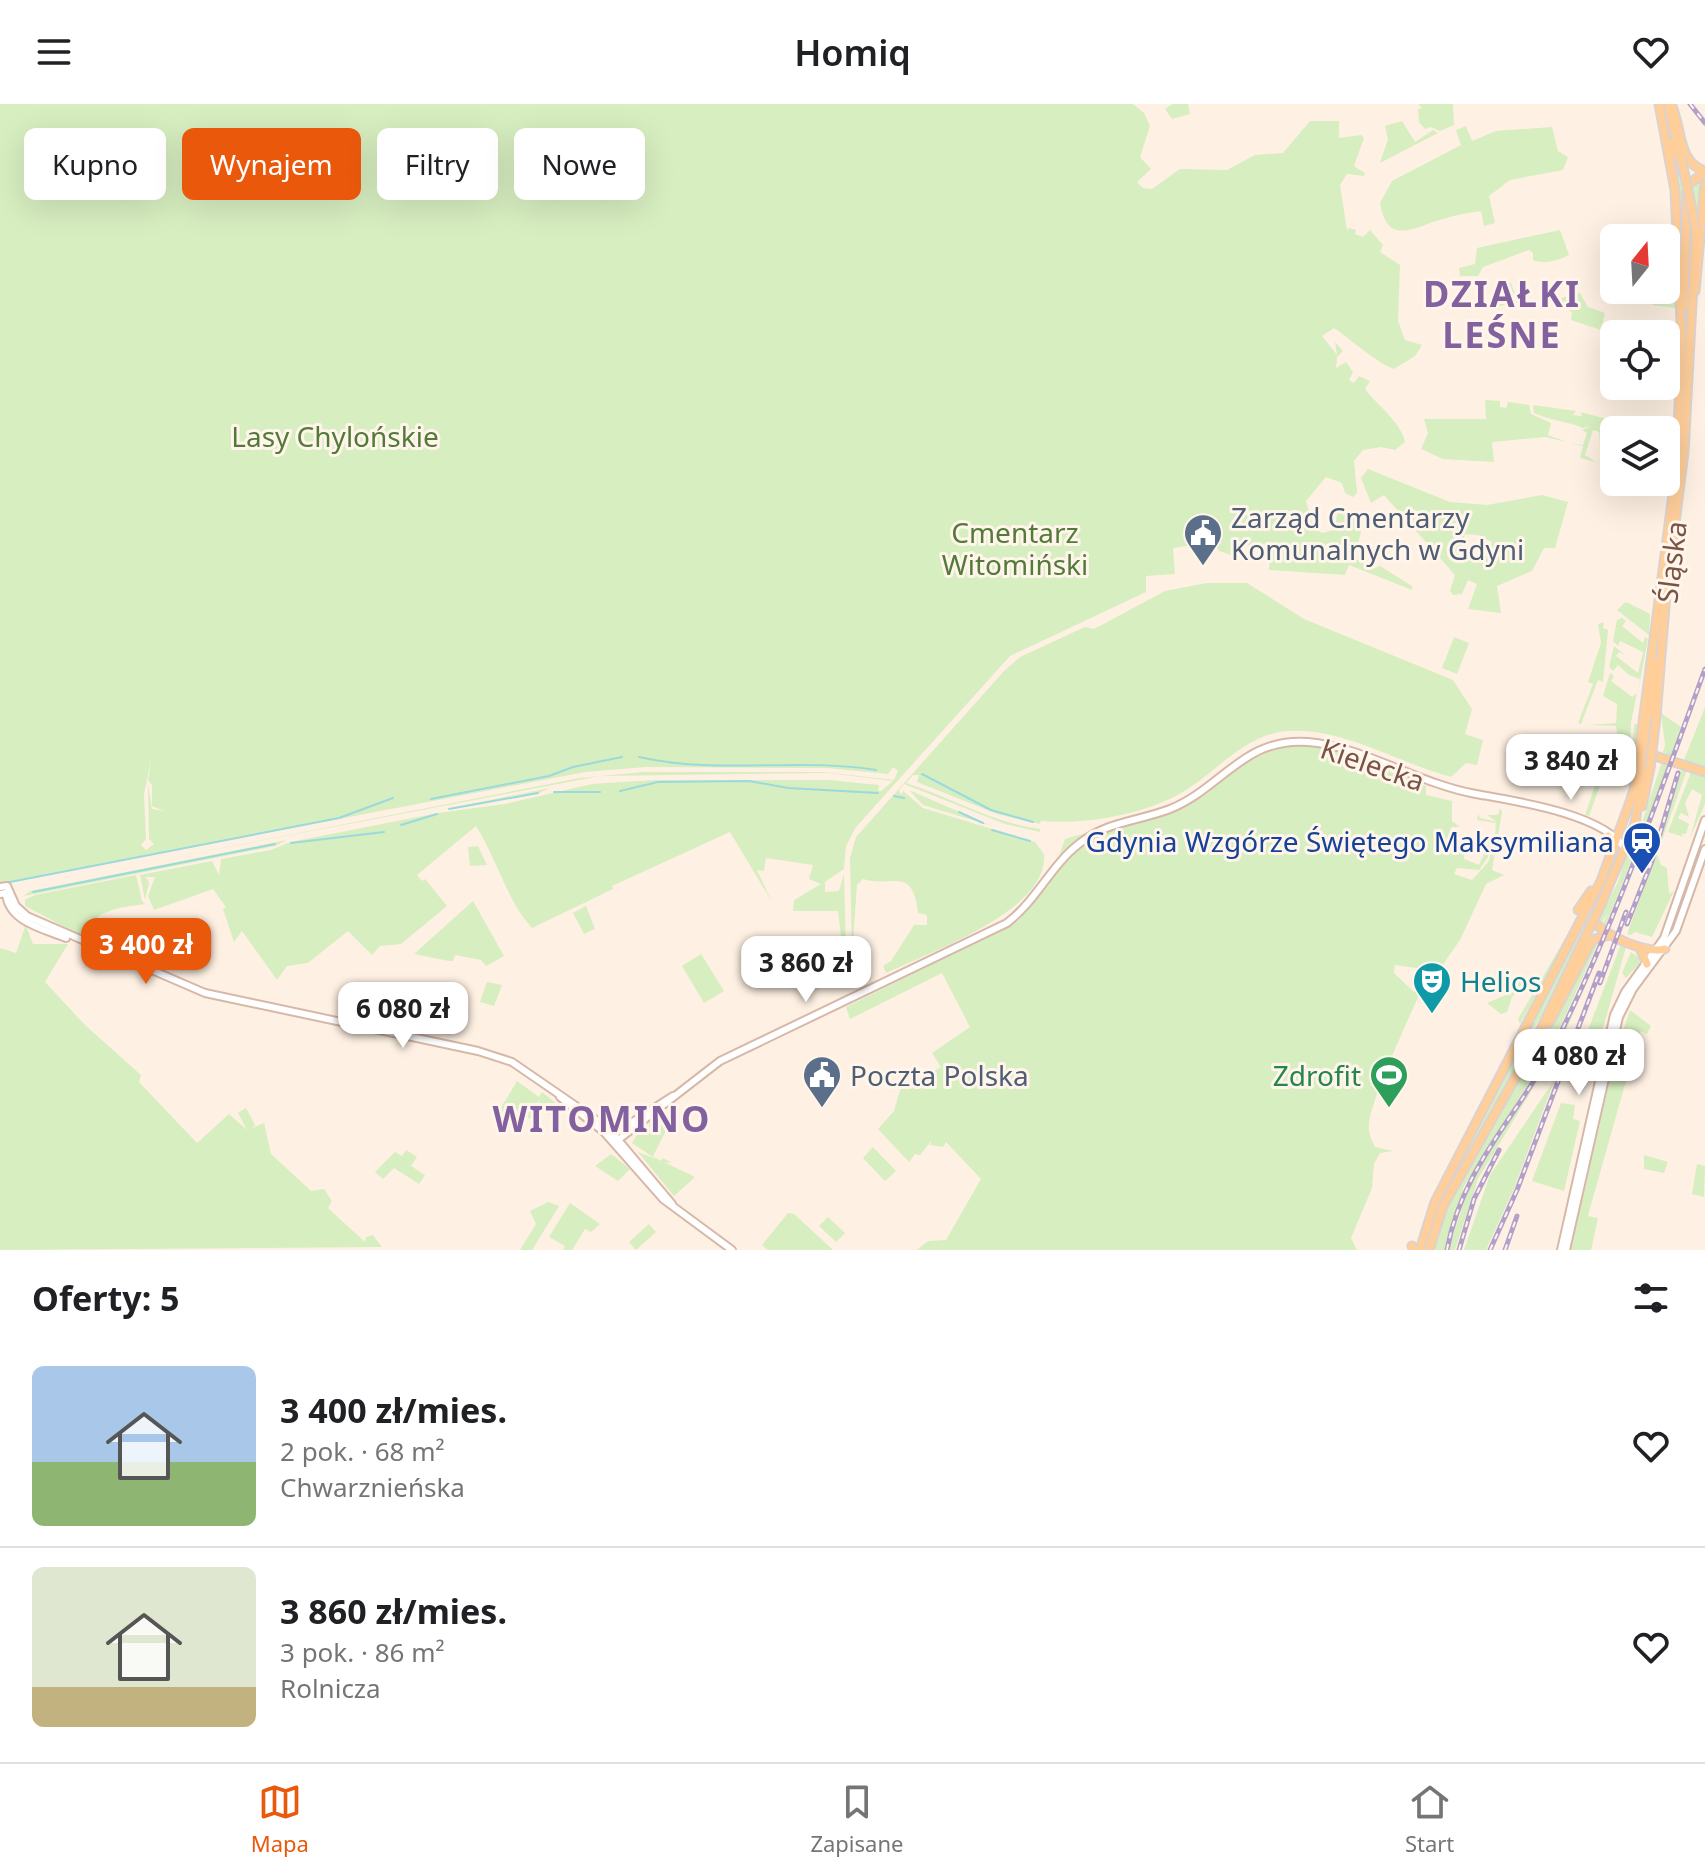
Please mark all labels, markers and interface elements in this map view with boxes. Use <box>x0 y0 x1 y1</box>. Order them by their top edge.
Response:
text: Homiq <box>794 28 911 77</box>
icon: menu <box>32 30 76 74</box>
icon: heart <box>1629 30 1673 74</box>
chip: Kupno <box>24 128 166 200</box>
chip: Wynajem <box>182 128 361 200</box>
chip: Filtry <box>377 128 498 200</box>
chip: Nowe <box>514 128 645 200</box>
north arrow <box>1600 224 1680 304</box>
map controls <box>1600 224 1680 496</box>
district label: DZIAŁKI LEŚNE <box>1423 269 1581 359</box>
button: locate <box>1600 320 1680 400</box>
button: layers <box>1600 416 1680 496</box>
park label: Lasy Chylońskie <box>231 417 439 455</box>
place label: Zarząd Cmentarzy Komunalnych w Gdyni <box>1231 498 1524 568</box>
public building icon: Zarząd Cmentarzy Komunalnych w Gdyni <box>1182 512 1224 567</box>
park label: Cmentarz Witomiński <box>942 513 1088 583</box>
street label: Śląska <box>1647 519 1695 605</box>
street label: Kielecka <box>1316 729 1430 799</box>
pin: 3 840 zł <box>1488 734 1654 802</box>
text: 3 840 zł <box>1524 742 1618 778</box>
station icon: Gdynia Wzgórze Świętego Maksymiliana <box>1621 820 1663 875</box>
place label: Gdynia Wzgórze Świętego Maksymiliana <box>1085 822 1614 860</box>
pin: 3 400 zł <box>63 918 229 986</box>
text: 3 400 zł <box>99 926 193 962</box>
pin: 3 860 zł <box>723 936 889 1004</box>
text: 3 860 zł <box>759 944 853 980</box>
theatre icon: Helios <box>1411 960 1453 1015</box>
place label: Helios <box>1460 962 1541 1000</box>
pin: 6 080 zł <box>320 982 486 1050</box>
text: 6 080 zł <box>356 990 450 1026</box>
pin: 4 080 zł <box>1496 1029 1662 1097</box>
text: 4 080 zł <box>1532 1037 1626 1073</box>
public building icon: Poczta Polska <box>801 1054 843 1109</box>
sports icon: Zdrofit <box>1368 1054 1410 1109</box>
place label: Poczta Polska <box>850 1056 1029 1094</box>
place label: Zdrofit <box>1273 1056 1361 1094</box>
district label: WITOMINO <box>492 1094 712 1143</box>
text: Oferty: 5 <box>32 1275 180 1321</box>
icon: filters <box>1629 1276 1673 1320</box>
text: 3 400 zł/mies. <box>280 1387 507 1433</box>
icon: home <box>96 1398 192 1494</box>
icon: heart <box>1629 1424 1673 1468</box>
text: 2 pok. · 68 m² <box>280 1433 445 1469</box>
text: Chwarznieńska <box>280 1469 465 1505</box>
text: 3 860 zł/mies. <box>280 1588 507 1634</box>
icon: home <box>96 1599 192 1695</box>
icon: heart <box>1629 1625 1673 1669</box>
text: 3 pok. · 86 m² <box>280 1634 445 1670</box>
text: Rolnicza <box>280 1670 381 1706</box>
tab: Mapa <box>251 1780 309 1858</box>
tab: Zapisane <box>810 1780 903 1858</box>
tab: Start <box>1405 1780 1454 1858</box>

